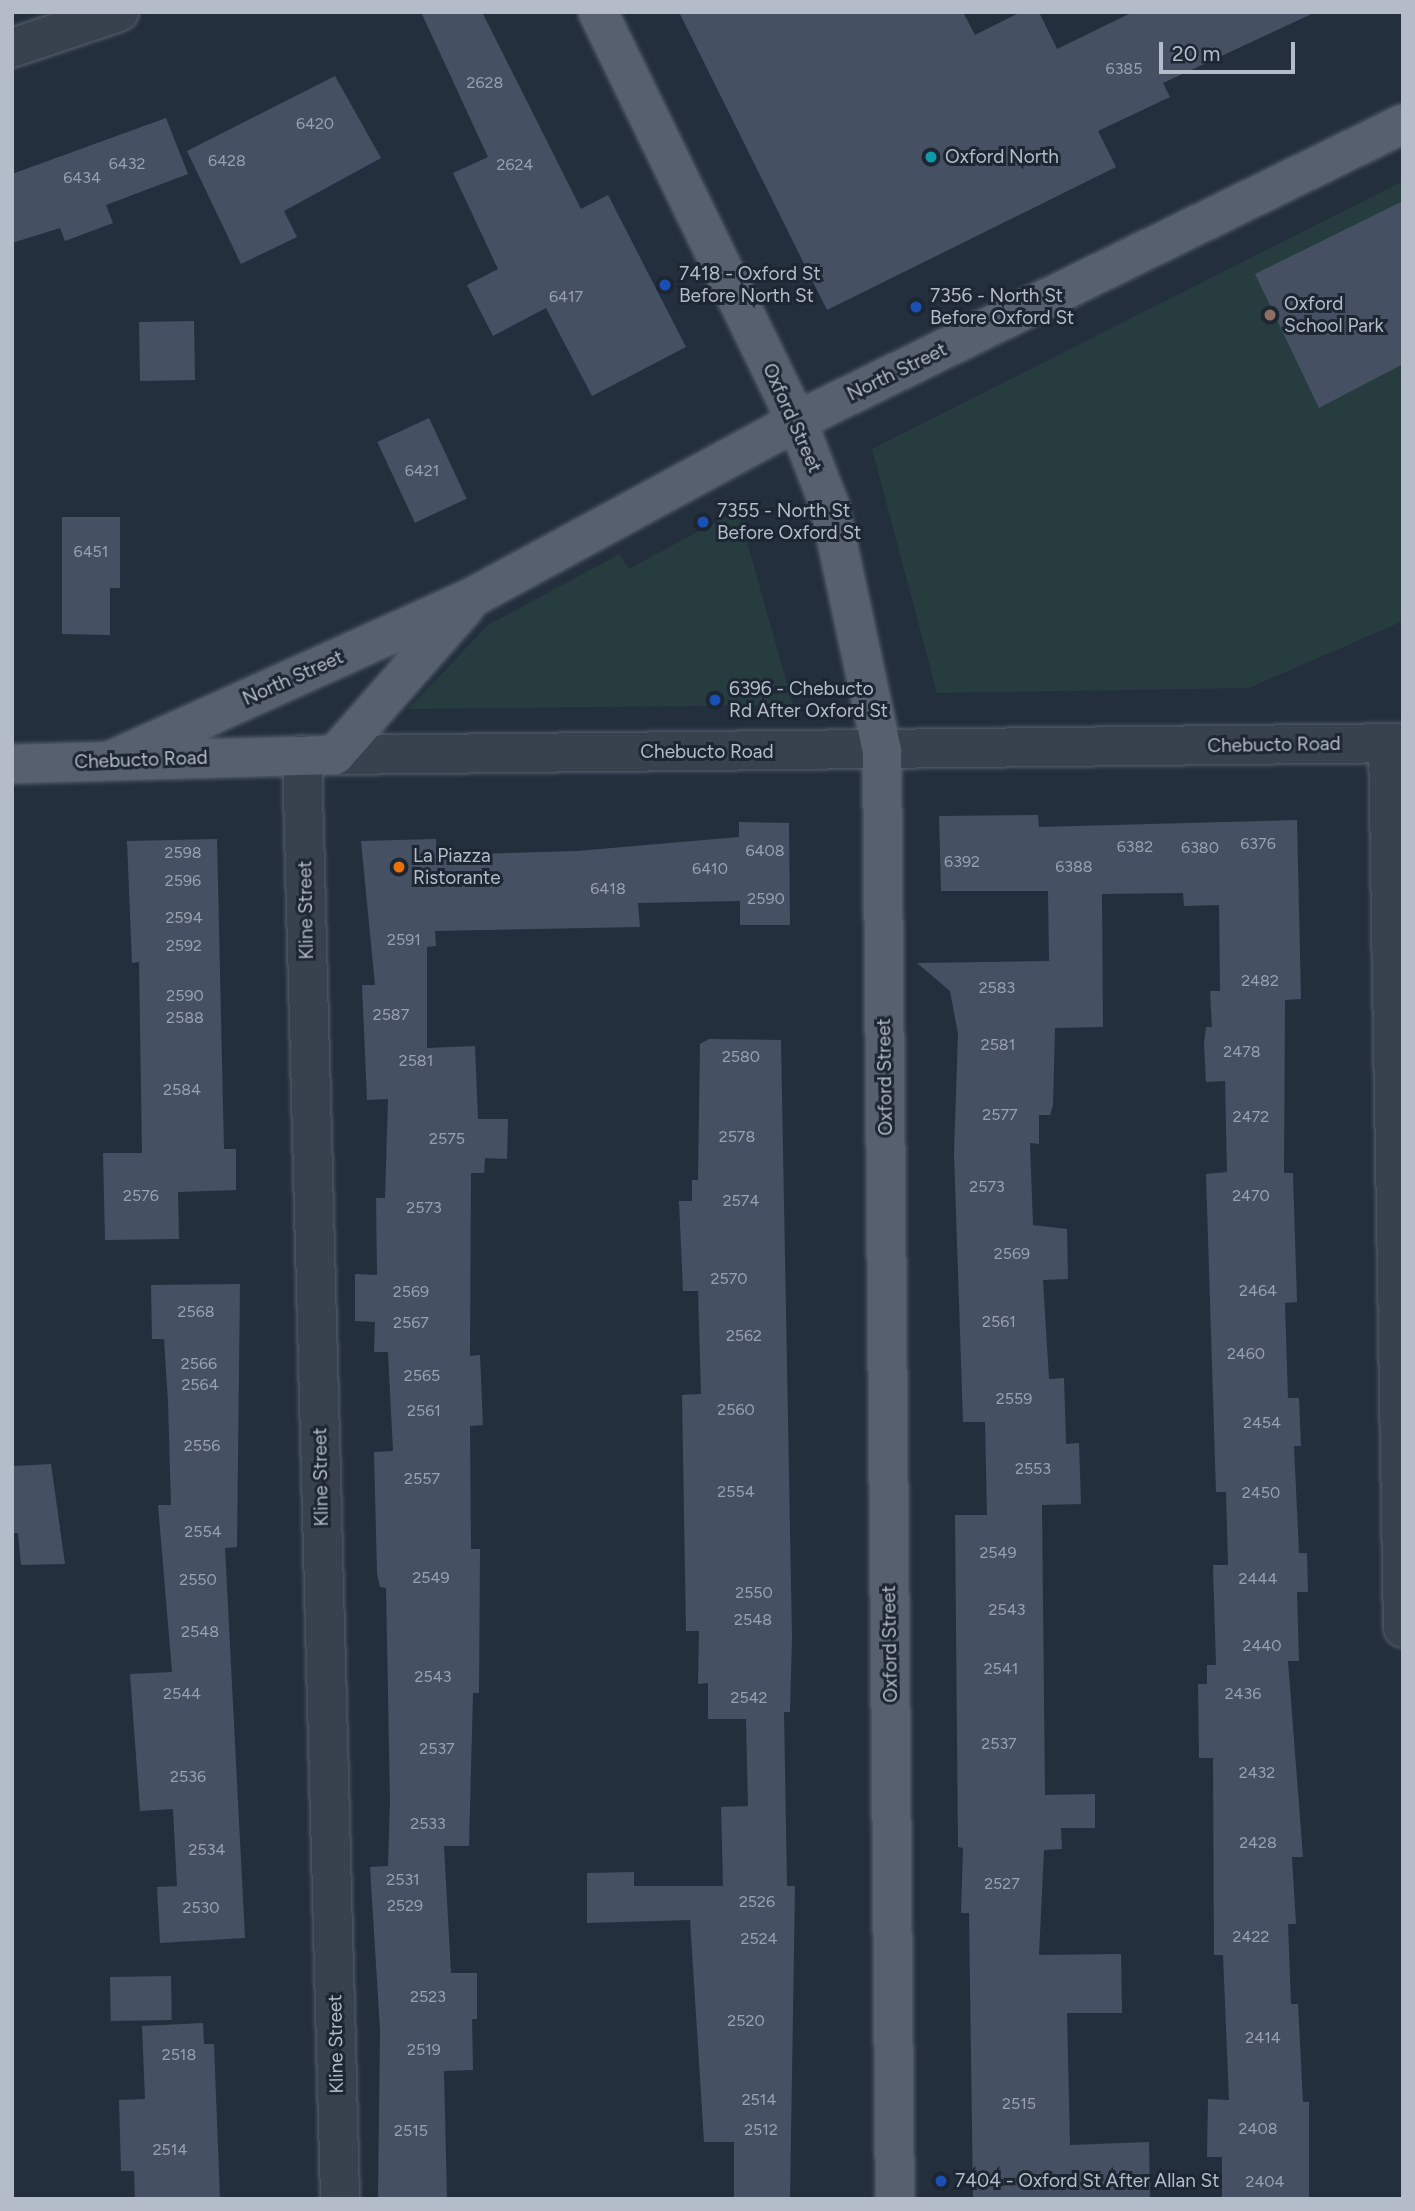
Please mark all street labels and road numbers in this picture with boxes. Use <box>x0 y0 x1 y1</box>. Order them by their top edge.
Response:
street label: North Street <box>844 338 950 406</box>
street label: Oxford Street <box>758 360 826 476</box>
street label: North Street <box>239 646 347 710</box>
street label: Chebucto Road <box>1207 732 1341 758</box>
street label: Chebucto Road <box>640 741 774 763</box>
street label: Chebucto Road <box>74 746 208 774</box>
street label: Kline Street <box>294 860 318 960</box>
street label: Oxford Street <box>873 1018 897 1136</box>
street label: Kline Street <box>309 1427 333 1527</box>
street label: Oxford Street <box>878 1585 902 1703</box>
street label: Kline Street <box>324 1994 348 2094</box>

